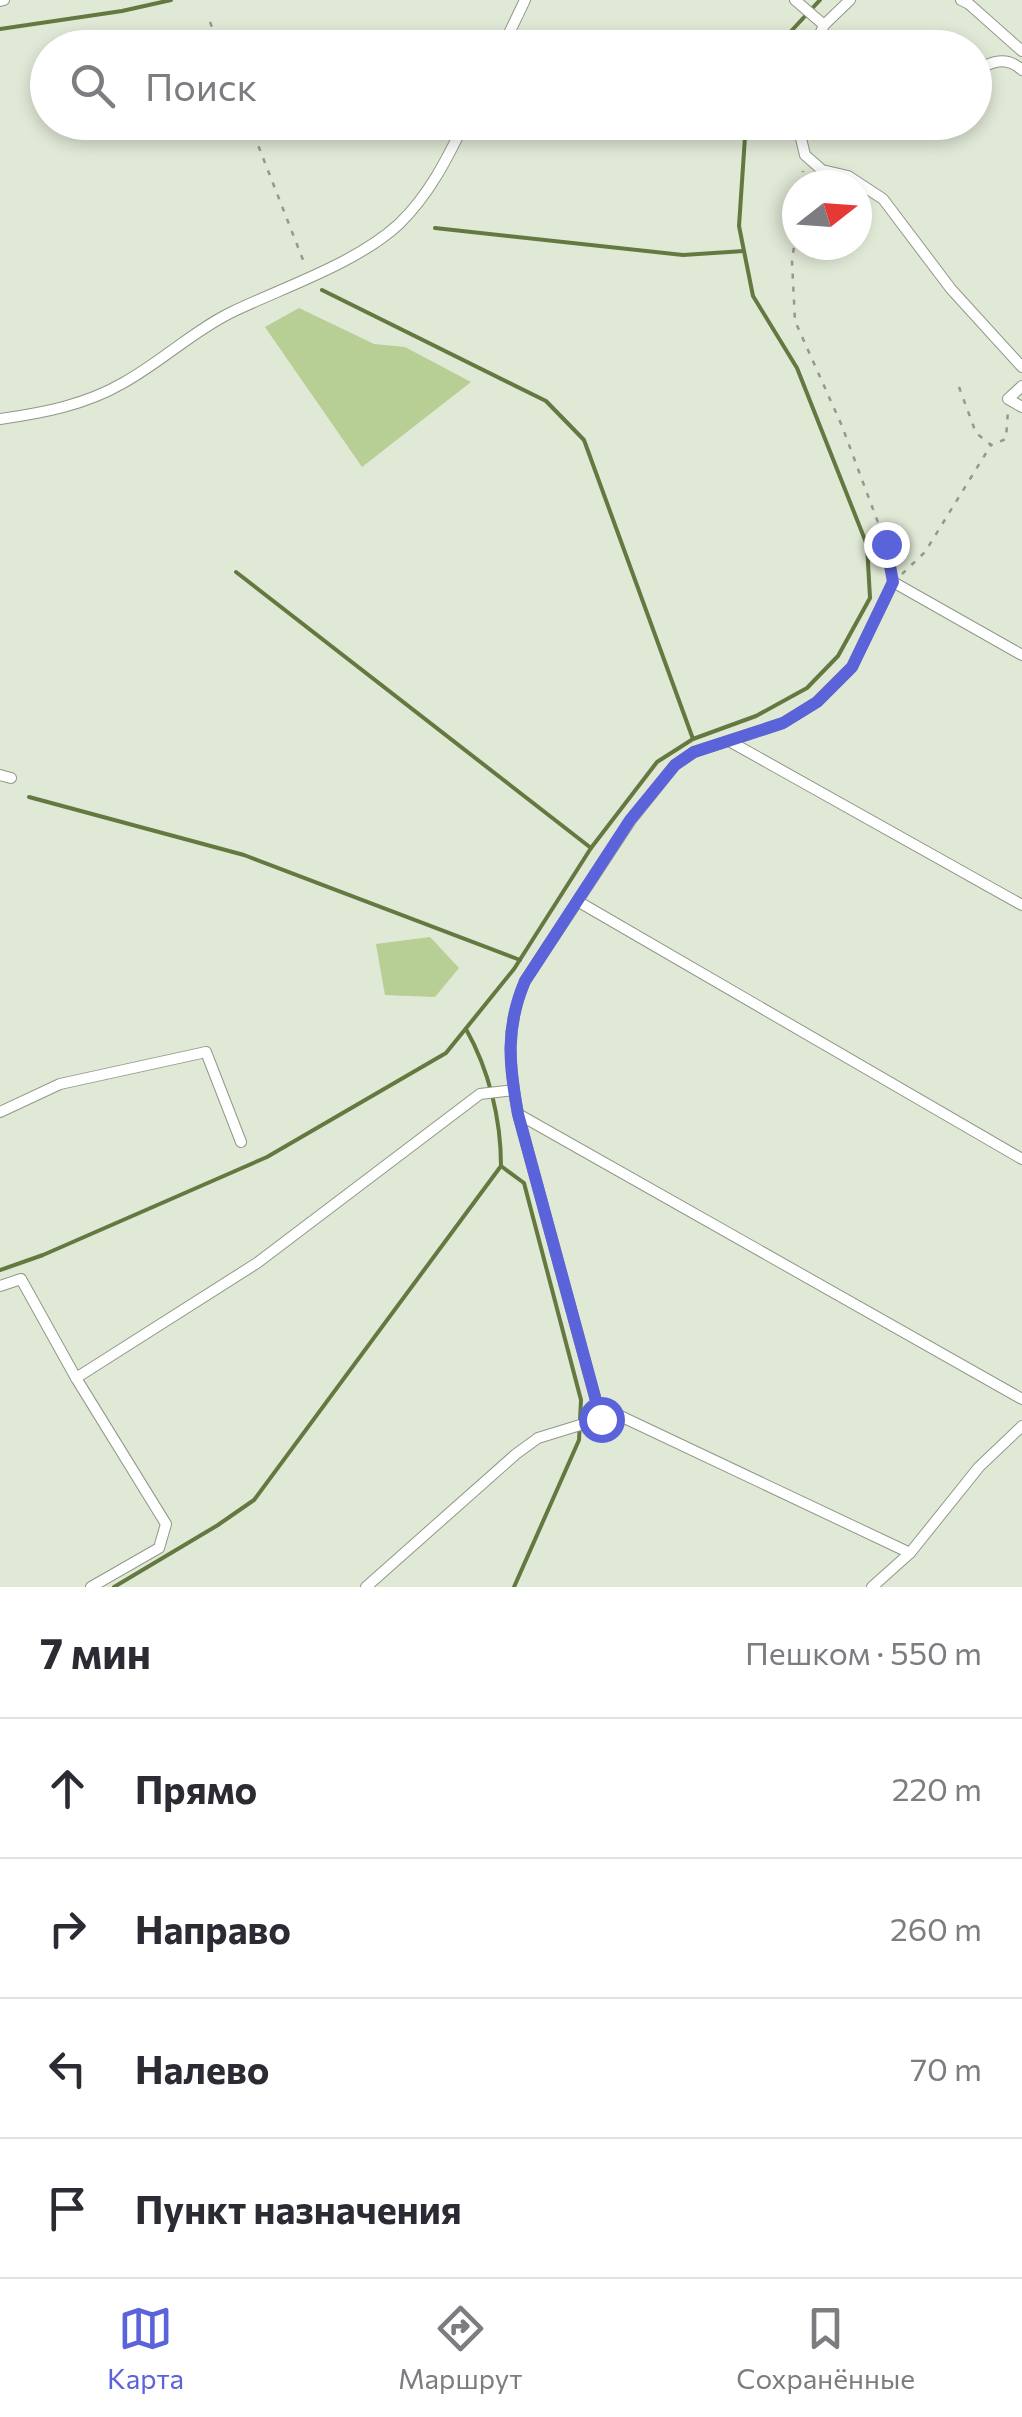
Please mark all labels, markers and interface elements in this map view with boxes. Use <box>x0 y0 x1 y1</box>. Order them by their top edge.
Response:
search box <box>30 30 992 140</box>
icon: search <box>65 58 120 113</box>
text: Поиск <box>145 62 257 109</box>
north arrow <box>782 170 872 260</box>
route end <box>864 522 910 568</box>
route start <box>579 1397 625 1443</box>
text: 7 мин <box>40 1626 151 1678</box>
text: Пешком · 550 m <box>745 1632 982 1672</box>
icon: ahead <box>40 1761 95 1816</box>
text: Прямо <box>135 1765 257 1812</box>
text: 220 m <box>892 1768 982 1808</box>
icon: right <box>40 1901 95 1956</box>
text: Направо <box>135 1905 291 1952</box>
text: 260 m <box>890 1908 982 1948</box>
icon: left <box>40 2041 95 2096</box>
text: Налево <box>135 2045 269 2092</box>
text: 70 m <box>910 2048 982 2088</box>
icon: arrive <box>40 2181 95 2236</box>
text: Пункт назначения <box>135 2185 462 2232</box>
tab: Карта <box>107 2301 184 2395</box>
tab: Маршрут <box>398 2301 522 2395</box>
tab: Сохранённые <box>736 2301 915 2395</box>

